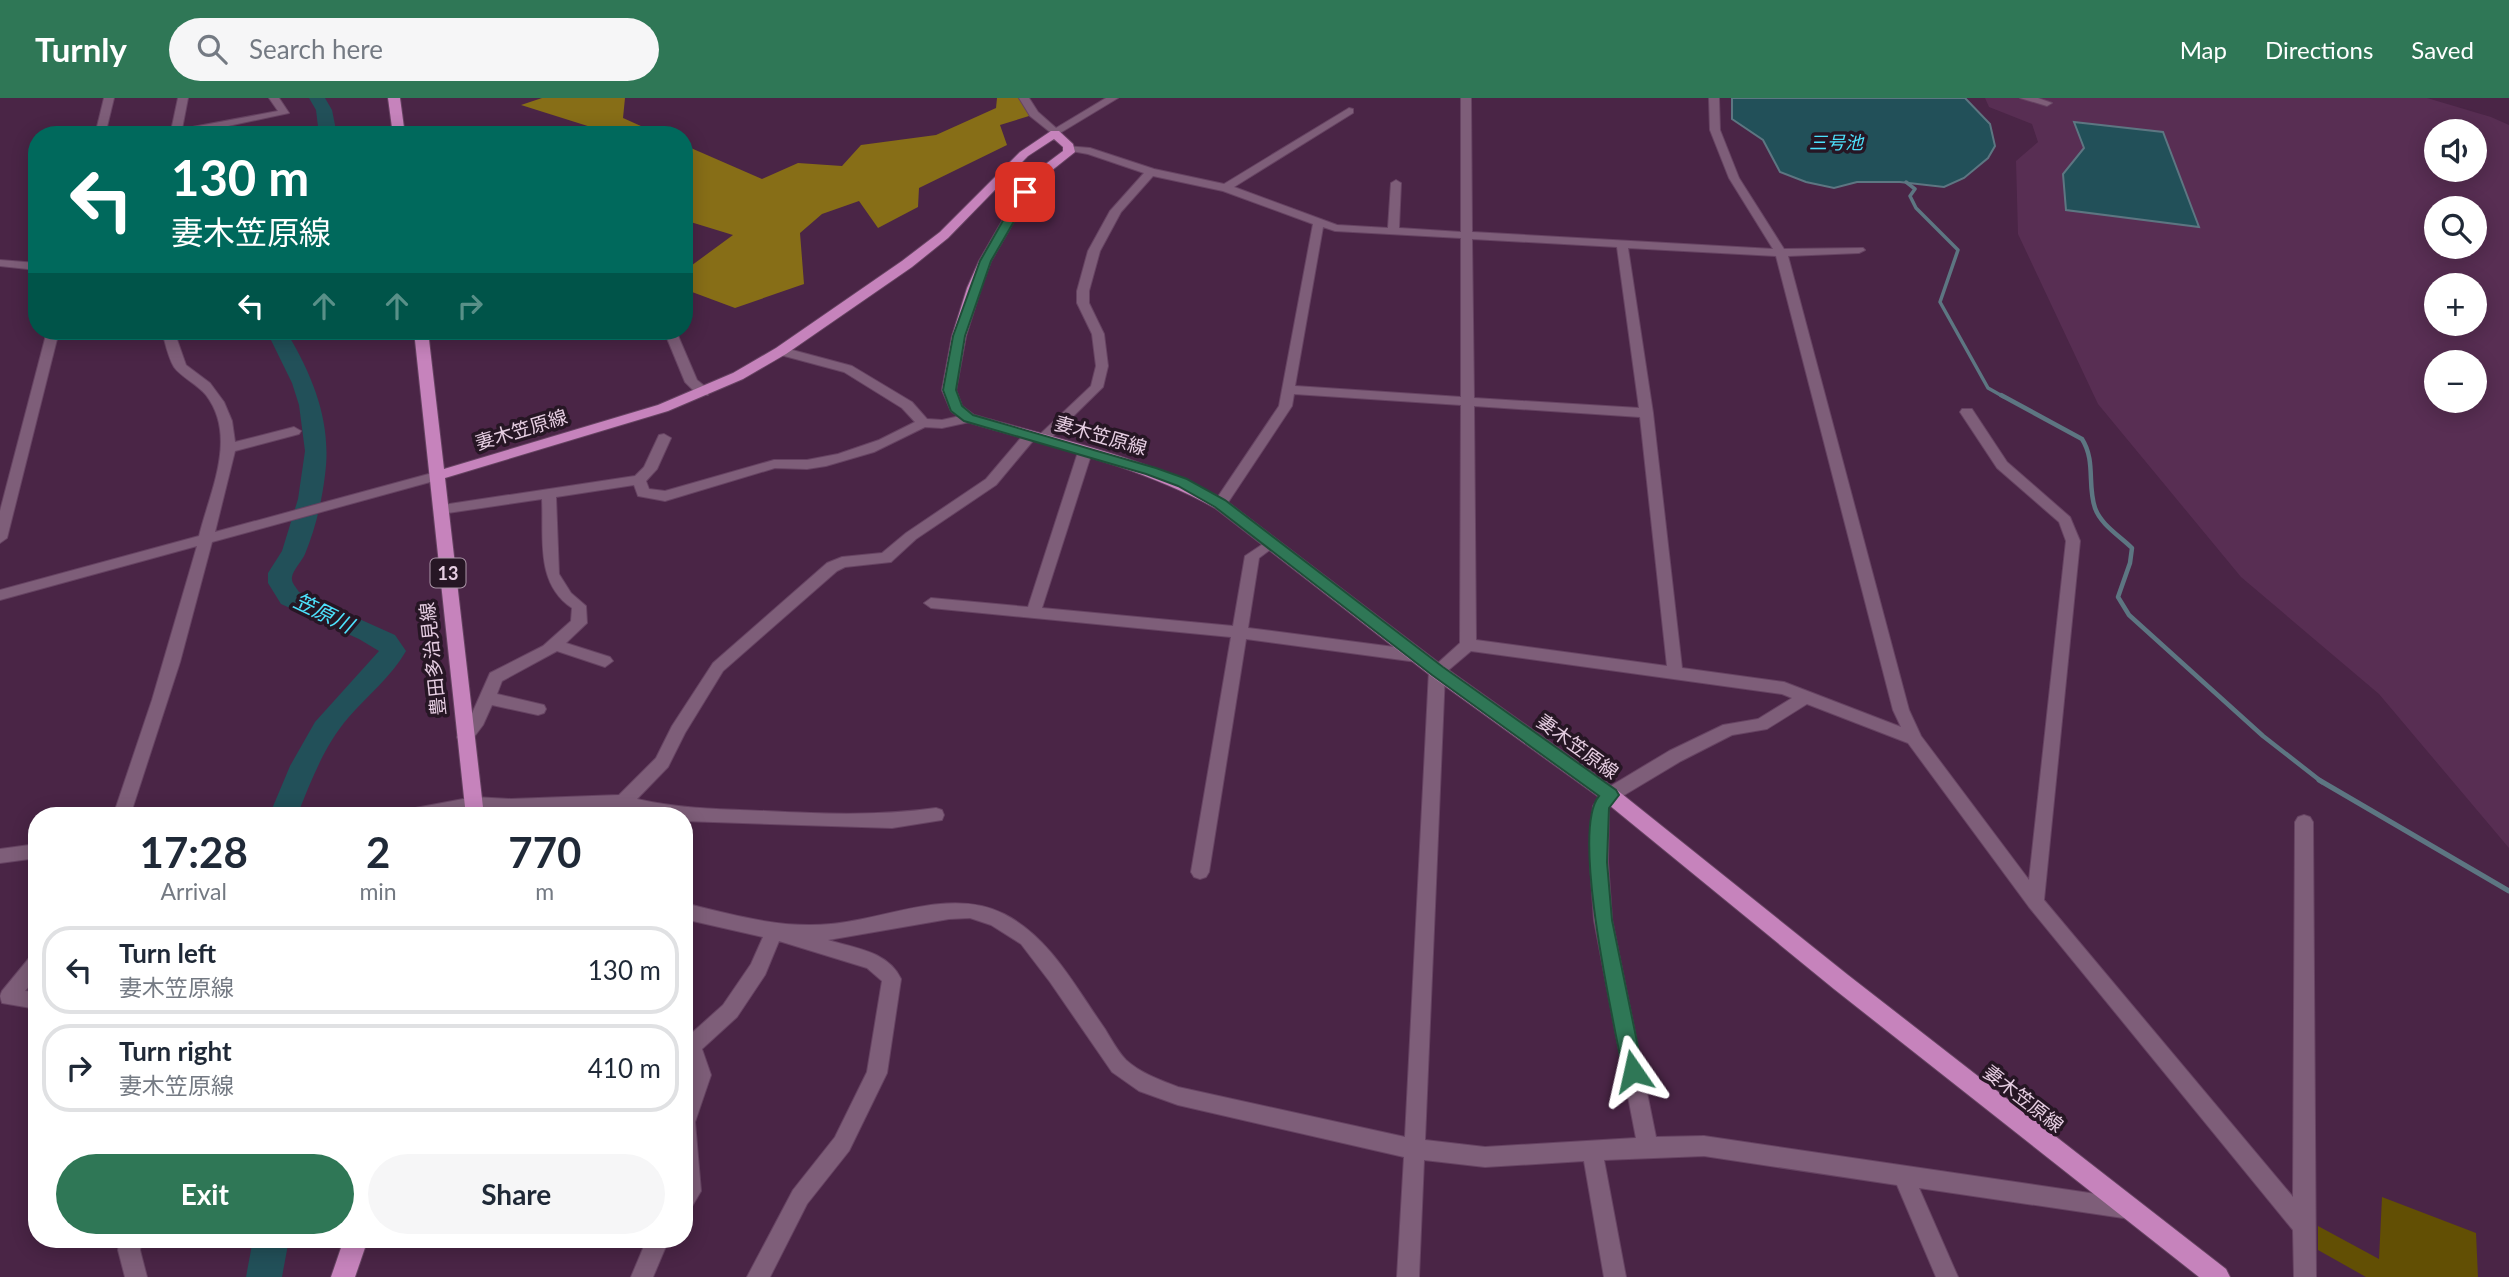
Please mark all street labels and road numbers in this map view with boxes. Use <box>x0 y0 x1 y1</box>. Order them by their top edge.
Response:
street label: 妻木笠原線 <box>472 404 570 454</box>
street label: 妻木笠原線 <box>1052 411 1150 459</box>
road number: 13 <box>430 559 466 588</box>
street label: 豊田多治見線 <box>415 601 449 717</box>
street label: 妻木笠原線 <box>1533 709 1623 783</box>
street label: 妻木笠原線 <box>1979 1060 2069 1136</box>

